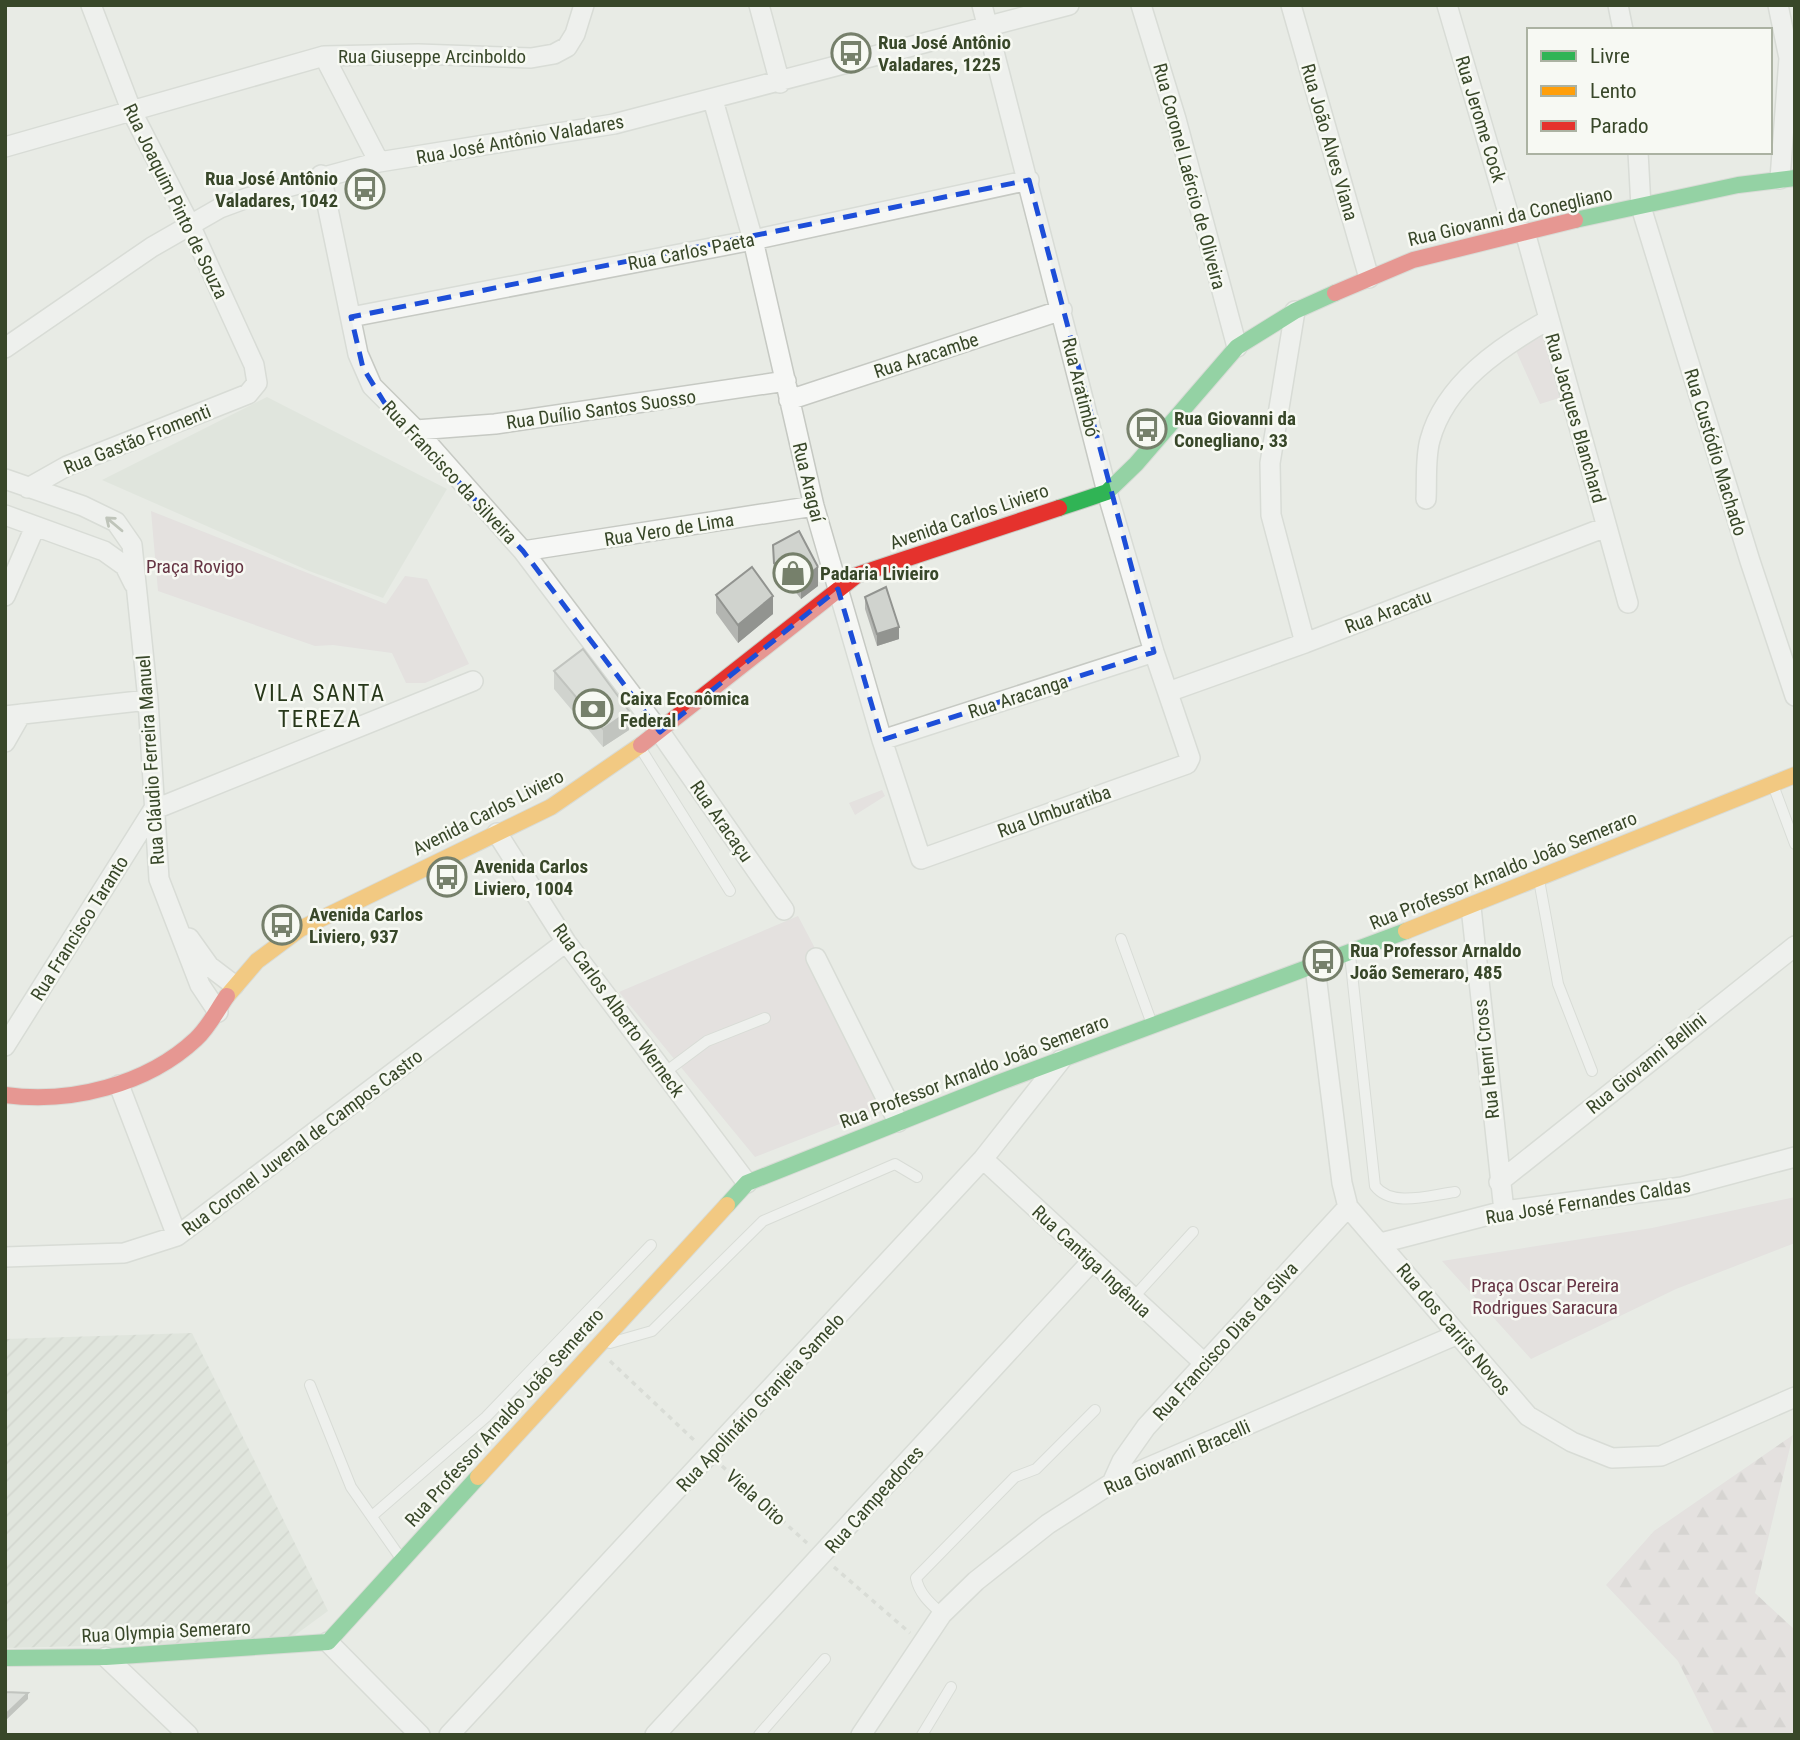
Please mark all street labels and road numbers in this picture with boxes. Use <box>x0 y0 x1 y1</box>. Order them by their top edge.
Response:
street label: Rua Giuseppe Arcinboldo <box>338 45 526 68</box>
street label: Rua Jerome Cock <box>1450 53 1511 186</box>
street label: Rua Coronel Laércio de Oliveira <box>1148 60 1231 292</box>
street label: Rua João Alves Viana <box>1296 61 1363 223</box>
street label: Rua Joaquim Pinto de Souza <box>118 100 233 303</box>
street label: Rua José Antônio Valadares <box>414 110 626 169</box>
street label: Rua Giovanni da Conegliano <box>1406 182 1615 251</box>
street label: Rua Carlos Paeta <box>626 228 756 275</box>
street label: Rua Aracambe <box>871 328 981 383</box>
street label: Rua Jacques Blanchard <box>1540 331 1611 506</box>
street label: Rua Aratimbó <box>1057 335 1104 439</box>
street label: Rua Custódio Machado <box>1679 366 1752 538</box>
street label: Rua Duílio Santos Suosso <box>505 385 697 434</box>
street label: Rua Francisco da Silveira <box>377 396 522 549</box>
street label: Rua Gastão Fromenti <box>60 399 214 479</box>
street label: Rua Aragaí <box>788 440 830 526</box>
street label: Avenida Carlos Liviero <box>887 479 1052 554</box>
street label: Rua Vero de Lima <box>603 508 736 551</box>
street label: Rua Aracatu <box>1342 584 1435 638</box>
street label: Rua Cláudio Ferreira Manuel <box>132 654 169 866</box>
street label: Rua Aracanga <box>965 670 1071 723</box>
street label: Avenida Carlos Liviero <box>409 764 568 860</box>
street label: Rua Aracaçu <box>685 776 758 866</box>
street label: Rua Umburatiba <box>994 780 1114 843</box>
street label: Rua Professor Arnaldo João Semeraro <box>1366 806 1640 935</box>
street label: Rua Francisco Taranto <box>26 852 133 1005</box>
street label: Rua Carlos Alberto Werneck <box>548 919 690 1102</box>
street label: Rua Henri Cross <box>1469 998 1504 1120</box>
street label: Rua Giovanni Bellini <box>1582 1008 1711 1119</box>
street label: Rua Professor Arnaldo João Semeraro <box>836 1009 1112 1133</box>
street label: Rua Coronel Juvenal de Campos Castro <box>177 1044 427 1240</box>
street label: Rua José Fernandes Caldas <box>1484 1174 1692 1229</box>
street label: Rua Cantiga Ingênua <box>1027 1200 1156 1322</box>
street label: Rua Francisco Dias da Silva <box>1148 1257 1303 1425</box>
street label: Rua dos Cariris Novos <box>1392 1259 1516 1400</box>
street label: Rua Professor Arnaldo João Semeraro <box>400 1303 609 1531</box>
street label: Rua Apolinário Granjeia Samelo <box>672 1308 849 1496</box>
street label: Rua Giovanni Bracelli <box>1101 1415 1254 1500</box>
street label: Rua Campeadores <box>820 1441 929 1558</box>
street label: Viela Oito <box>721 1465 790 1530</box>
street label: Rua Olympia Semeraro <box>81 1616 251 1647</box>

